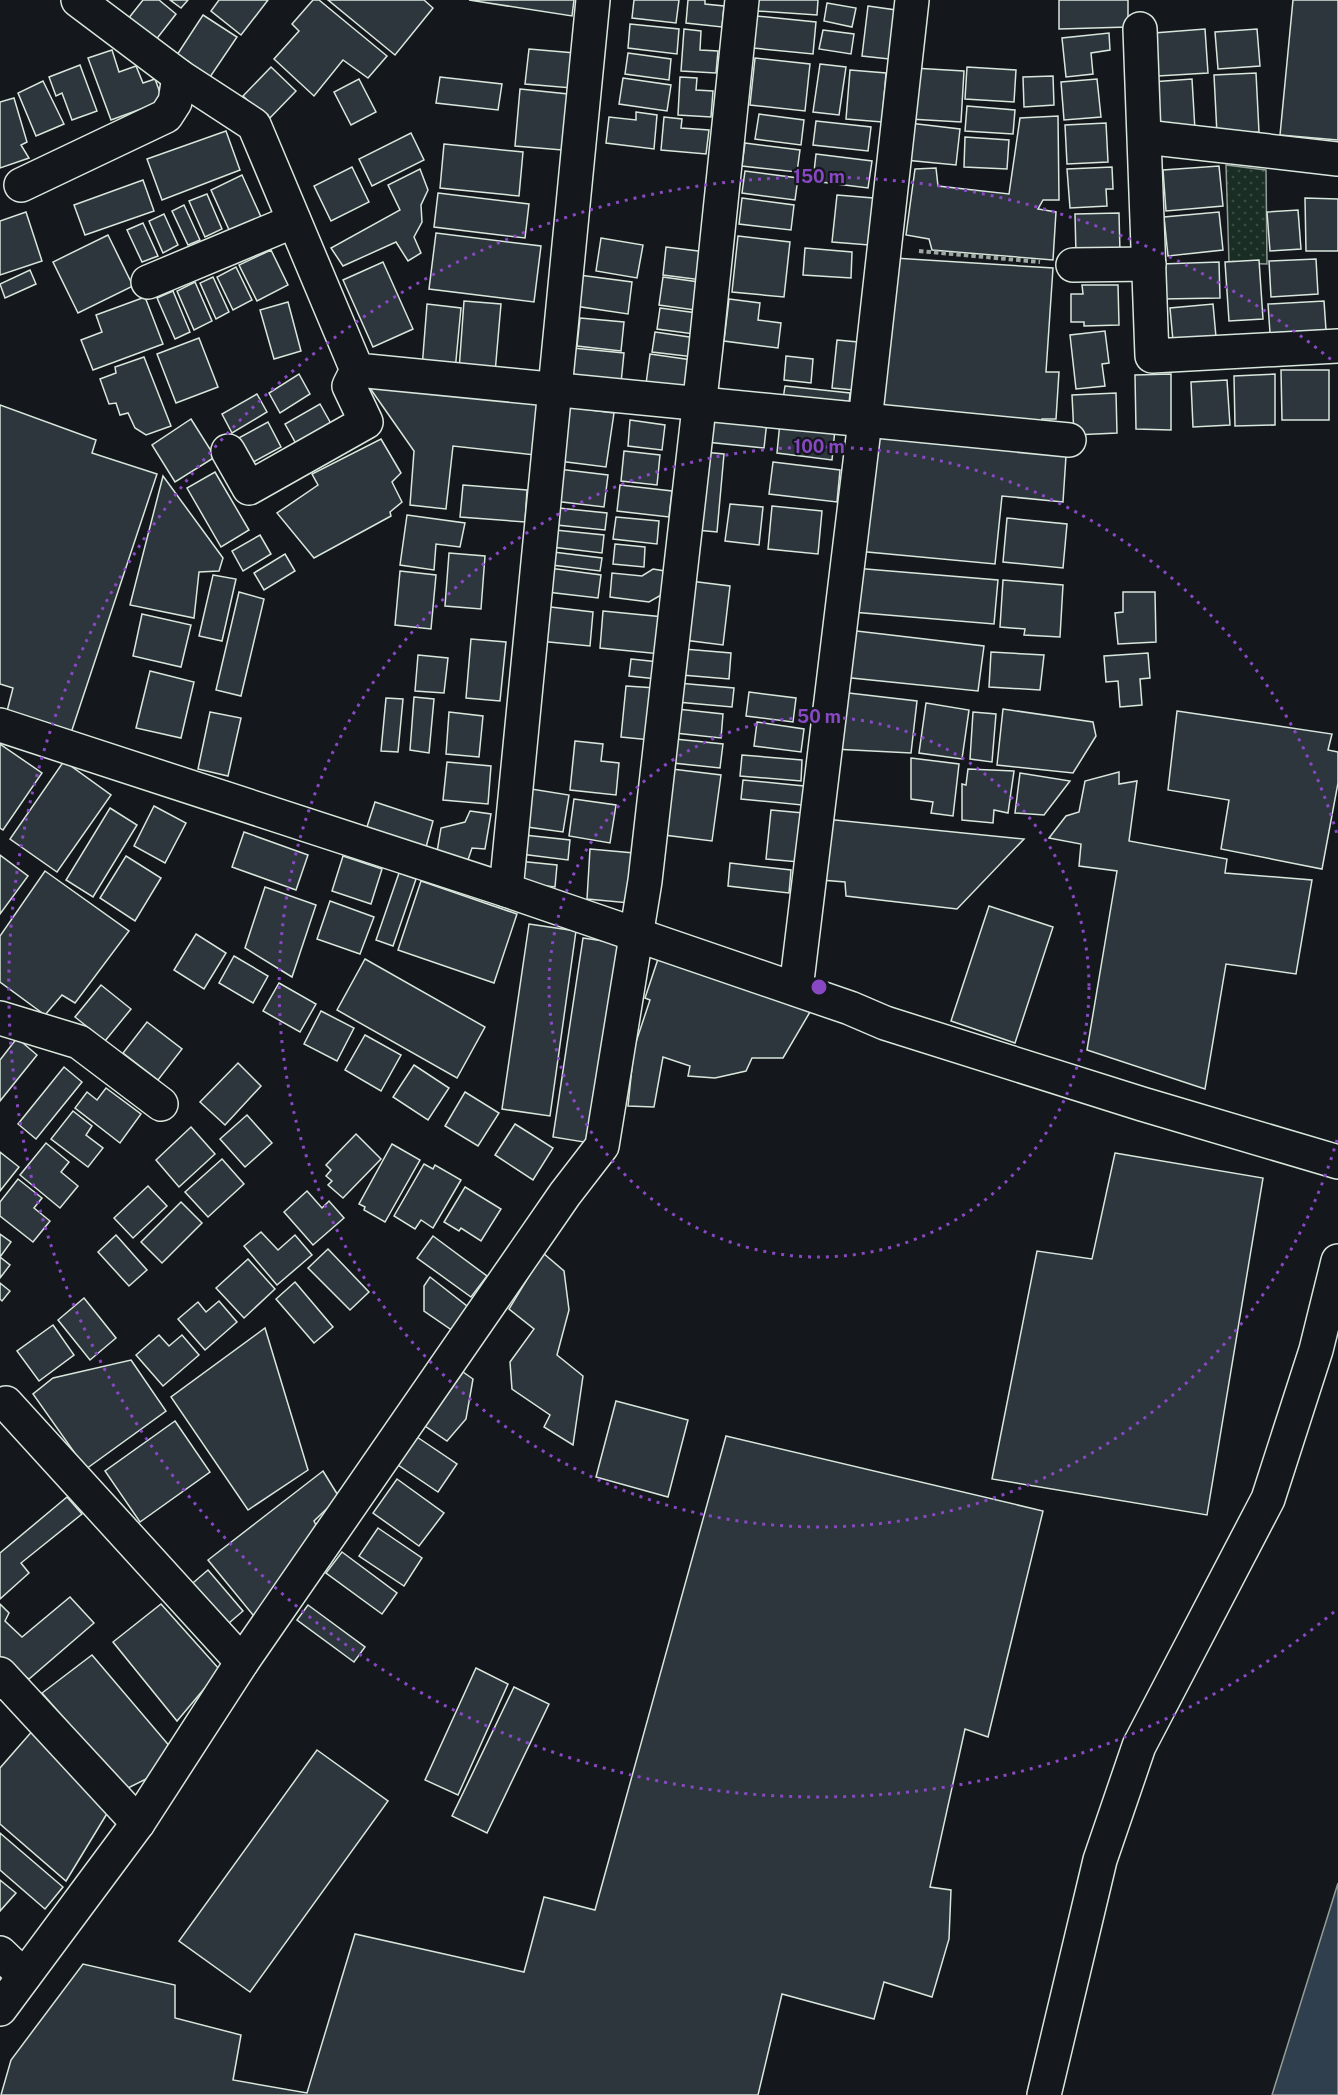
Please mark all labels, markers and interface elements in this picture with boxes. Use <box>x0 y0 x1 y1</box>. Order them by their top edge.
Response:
text: 150 m <box>793 166 845 187</box>
text: 100 m <box>793 436 845 457</box>
text: 50 m <box>797 706 841 727</box>
centre of rings <box>809 977 829 997</box>

